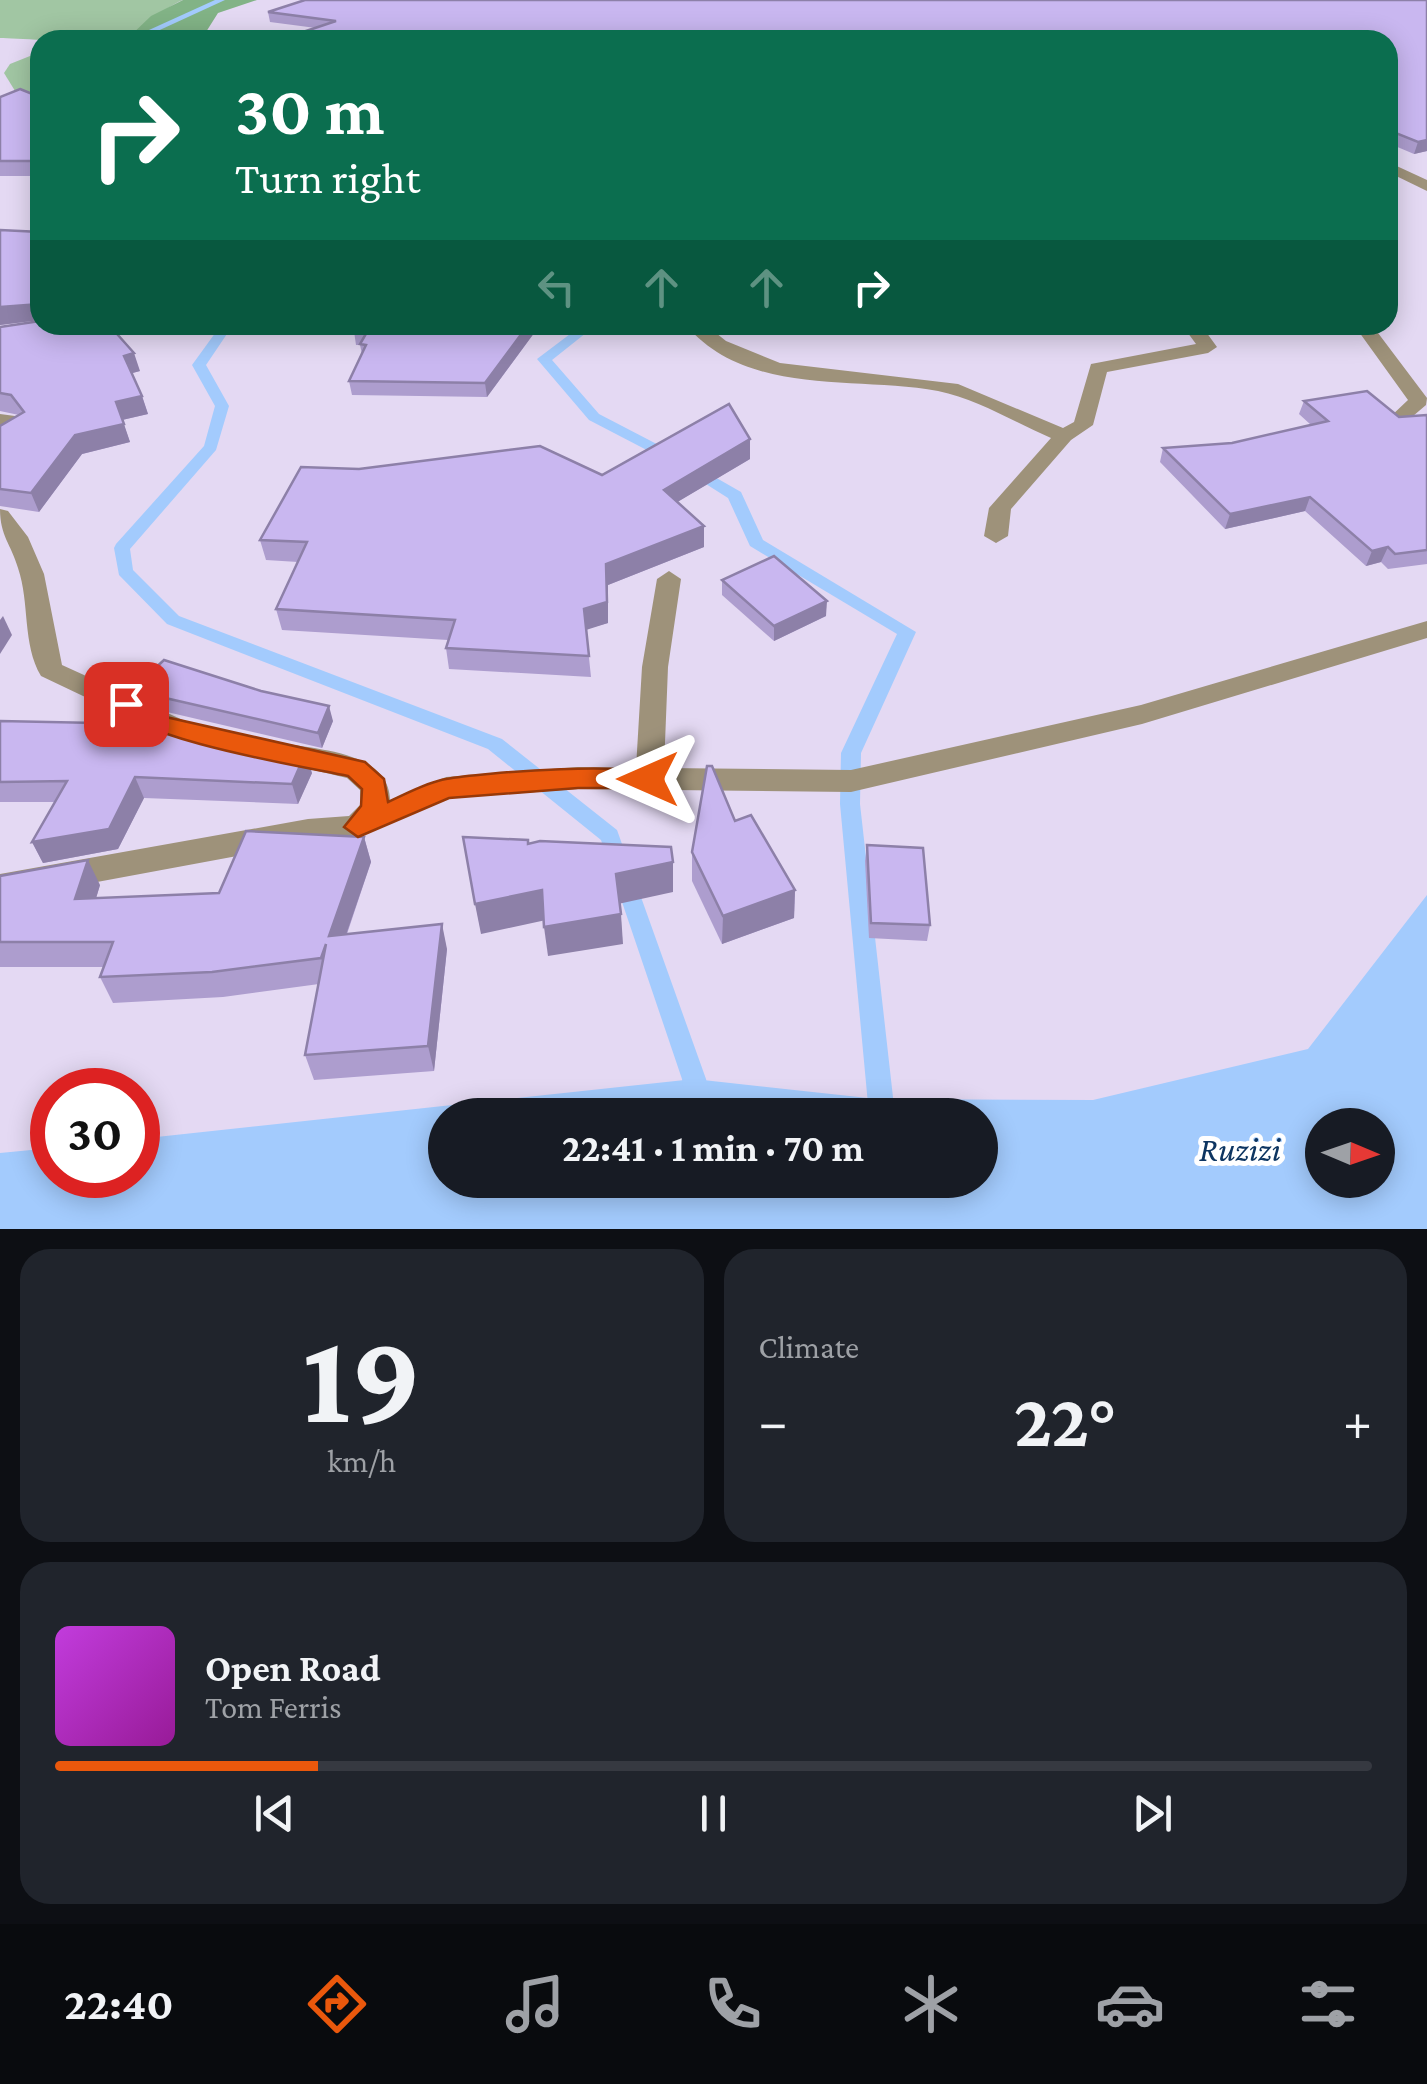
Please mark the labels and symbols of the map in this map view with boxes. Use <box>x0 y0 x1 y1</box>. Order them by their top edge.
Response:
pin <box>84 662 169 747</box>
position arrow <box>596 727 700 831</box>
speed limit sign: 30 <box>30 1068 160 1198</box>
north arrow <box>1305 1108 1395 1198</box>
water label: Ruzizi <box>1199 1130 1282 1169</box>

